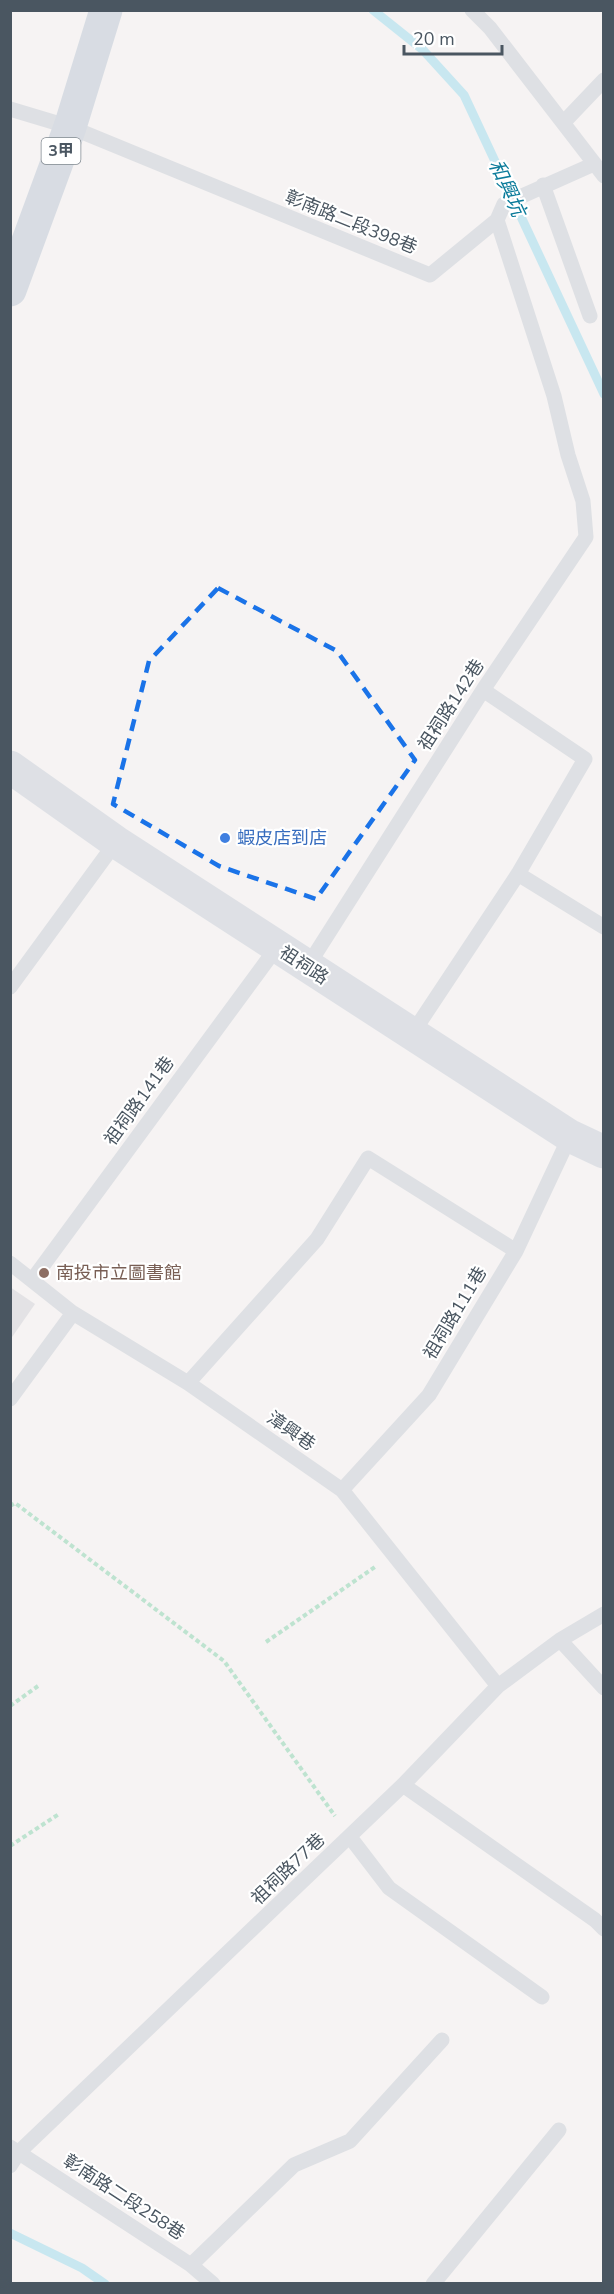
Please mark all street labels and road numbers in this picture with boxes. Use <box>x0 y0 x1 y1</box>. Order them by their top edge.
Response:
road number: 3甲 <box>42 138 80 164</box>
street label: 彰南路二段398巷 <box>281 185 421 259</box>
street label: 祖祠路142巷 <box>413 655 489 755</box>
street label: 祖祠路 <box>275 940 333 990</box>
street label: 祖祠路141巷 <box>99 1052 179 1150</box>
street label: 祖祠路111巷 <box>418 1262 492 1364</box>
street label: 漳興巷 <box>262 1406 320 1456</box>
street label: 祖祠路77巷 <box>246 1828 330 1910</box>
street label: 彰南路二段258巷 <box>59 2149 189 2245</box>

